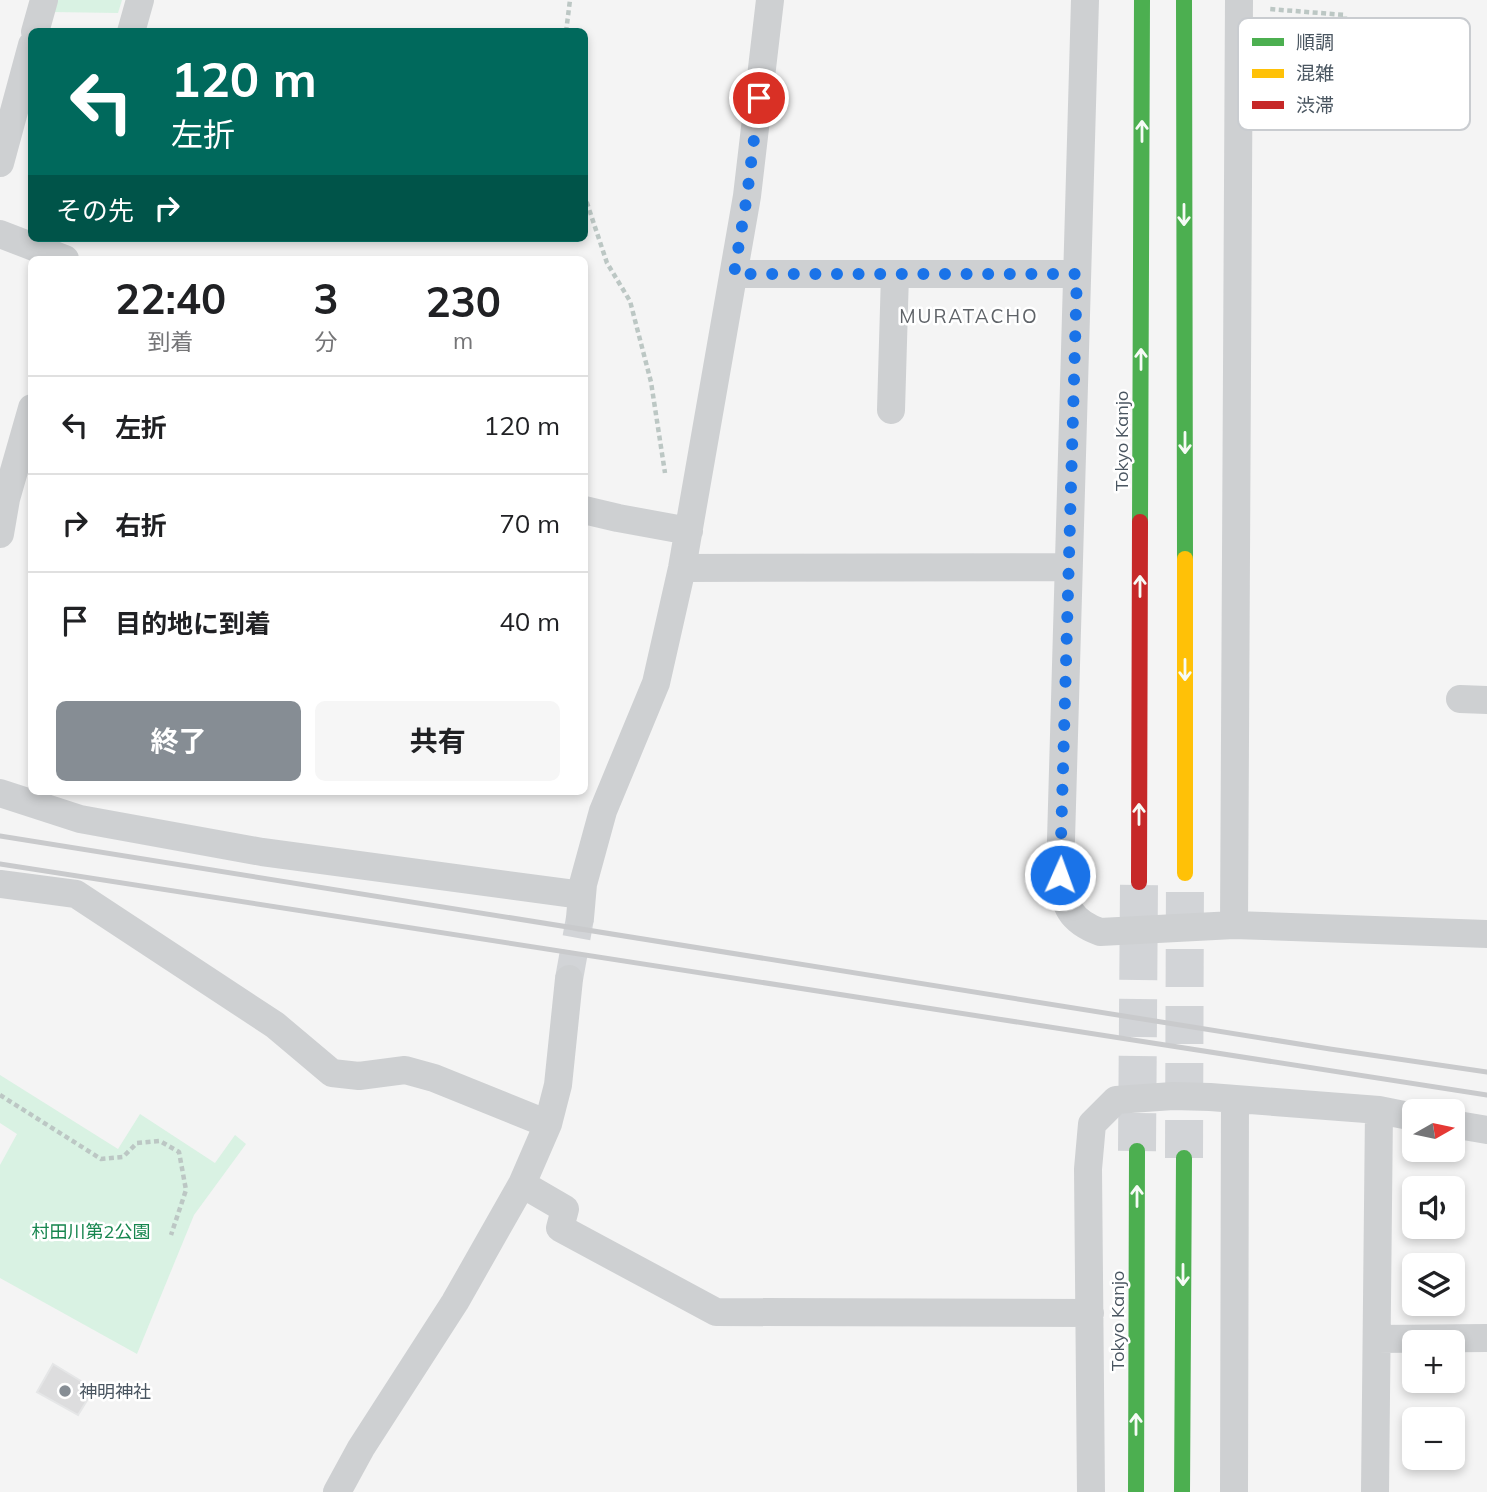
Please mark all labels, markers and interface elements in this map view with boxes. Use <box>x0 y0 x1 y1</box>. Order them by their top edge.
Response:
legend <box>1238 18 1470 130</box>
text: 順調 <box>1296 30 1334 54</box>
text: 120 m <box>171 48 317 109</box>
icon: left <box>56 56 147 147</box>
text: 混雑 <box>1296 61 1334 85</box>
pin <box>729 68 789 128</box>
icon: arrive <box>740 79 778 117</box>
text: 渋滞 <box>1296 93 1334 117</box>
text: 左折 <box>171 114 235 154</box>
one-way arrow <box>1135 120 1149 143</box>
icon: right <box>148 189 186 227</box>
text: その先 <box>56 194 134 227</box>
one-way arrow <box>1177 203 1191 226</box>
text: 22:40 <box>115 272 226 325</box>
text: 3 <box>313 272 338 325</box>
text: 230 <box>425 275 501 328</box>
district label: MURATACHO <box>899 304 1039 328</box>
text: m <box>453 326 473 355</box>
text: 到着 <box>148 327 194 356</box>
text: 分 <box>314 327 337 356</box>
one-way arrow <box>1134 348 1148 371</box>
street label: Tokyo Kanjo <box>1110 391 1133 491</box>
icon: left <box>56 406 94 444</box>
text: 120 m <box>484 409 560 442</box>
text: 左折 <box>115 411 167 444</box>
one-way arrow <box>1178 431 1192 454</box>
icon: right <box>56 504 94 542</box>
text: 70 m <box>499 507 560 540</box>
text: 右折 <box>115 509 167 542</box>
one-way arrow <box>1133 575 1147 598</box>
icon: arrive <box>56 602 94 640</box>
text: 40 m <box>499 605 560 638</box>
text: 目的地に到着 <box>115 607 271 640</box>
one-way arrow <box>1178 658 1192 681</box>
button: 終了 <box>56 701 301 781</box>
button: 共有 <box>315 701 560 781</box>
one-way arrow <box>1132 803 1146 826</box>
position arrow <box>1023 838 1097 912</box>
north arrow <box>1402 1099 1465 1162</box>
map controls <box>1402 1099 1465 1470</box>
button: sound <box>1402 1176 1465 1239</box>
one-way arrow <box>1130 1185 1144 1208</box>
park label: 村田川第2公園 <box>32 1220 150 1243</box>
button: layers <box>1402 1253 1465 1316</box>
one-way arrow <box>1176 1263 1190 1286</box>
street label: Tokyo Kanjo <box>1106 1271 1129 1371</box>
button: + <box>1402 1330 1465 1393</box>
place label: 神明神社 <box>79 1380 151 1403</box>
marker: 神明神社 <box>57 1383 73 1399</box>
button: − <box>1402 1407 1465 1470</box>
one-way arrow <box>1129 1413 1143 1436</box>

